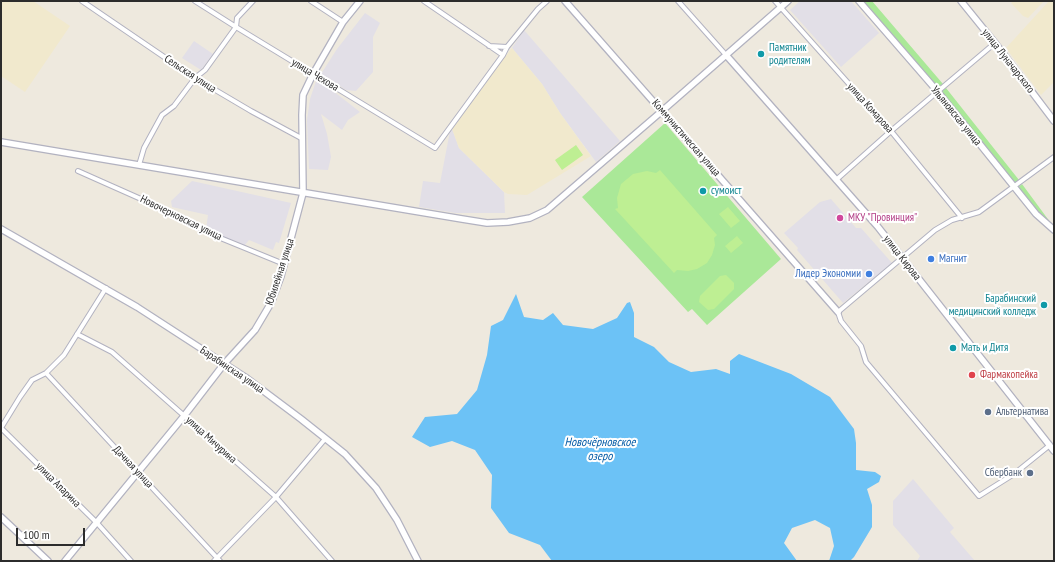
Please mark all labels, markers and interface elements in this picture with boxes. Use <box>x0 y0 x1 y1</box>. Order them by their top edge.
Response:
street label: улица Луначарского <box>979 26 1037 96</box>
place label: Памятник родителям <box>769 41 810 67</box>
marker: Памятник родителям <box>756 49 766 59</box>
street label: Сельская улица <box>162 52 218 96</box>
street label: улица Чехова <box>289 56 341 94</box>
street label: улица Комарова <box>844 80 896 136</box>
street label: Ульяновская улица <box>928 84 984 148</box>
street label: Коммунистическая улица <box>649 97 723 179</box>
place label: сумоист <box>711 184 742 198</box>
marker: сумоист <box>698 186 708 196</box>
street label: Новочерновская улица <box>138 193 224 243</box>
place label: МКУ "Провинция" <box>848 211 917 225</box>
marker: МКУ "Провинция" <box>835 213 845 223</box>
street label: улица Кирова <box>880 233 924 283</box>
street label: Юбилейная улица <box>263 237 297 307</box>
place label: Магнит <box>939 252 967 266</box>
marker: Магнит <box>926 254 936 264</box>
place label: Лидер Экономии <box>795 267 861 281</box>
marker: Лидер Экономии <box>864 269 874 279</box>
place label: Барабинский медицинский колледж <box>949 292 1036 318</box>
marker: Барабинский медицинский колледж <box>1039 300 1049 310</box>
place label: Мать и Дитя <box>961 341 1008 355</box>
marker: Мать и Дитя <box>948 343 958 353</box>
street label: Барабинская улица <box>197 344 267 396</box>
place label: Фармакопейка <box>980 368 1038 382</box>
marker: Фармакопейка <box>967 370 977 380</box>
place label: Альтернатива <box>996 405 1048 419</box>
marker: Альтернатива <box>983 407 993 417</box>
street label: улица Мичурина <box>183 414 239 466</box>
water label: Новочёрновское озеро <box>565 436 635 464</box>
street label: Дачная улица <box>110 443 156 491</box>
street label: улица Апарина <box>33 460 83 510</box>
place label: Сбербанк <box>985 466 1022 480</box>
marker: Сбербанк <box>1025 468 1035 478</box>
scale bar <box>18 520 87 546</box>
text: 100 m <box>23 527 50 542</box>

